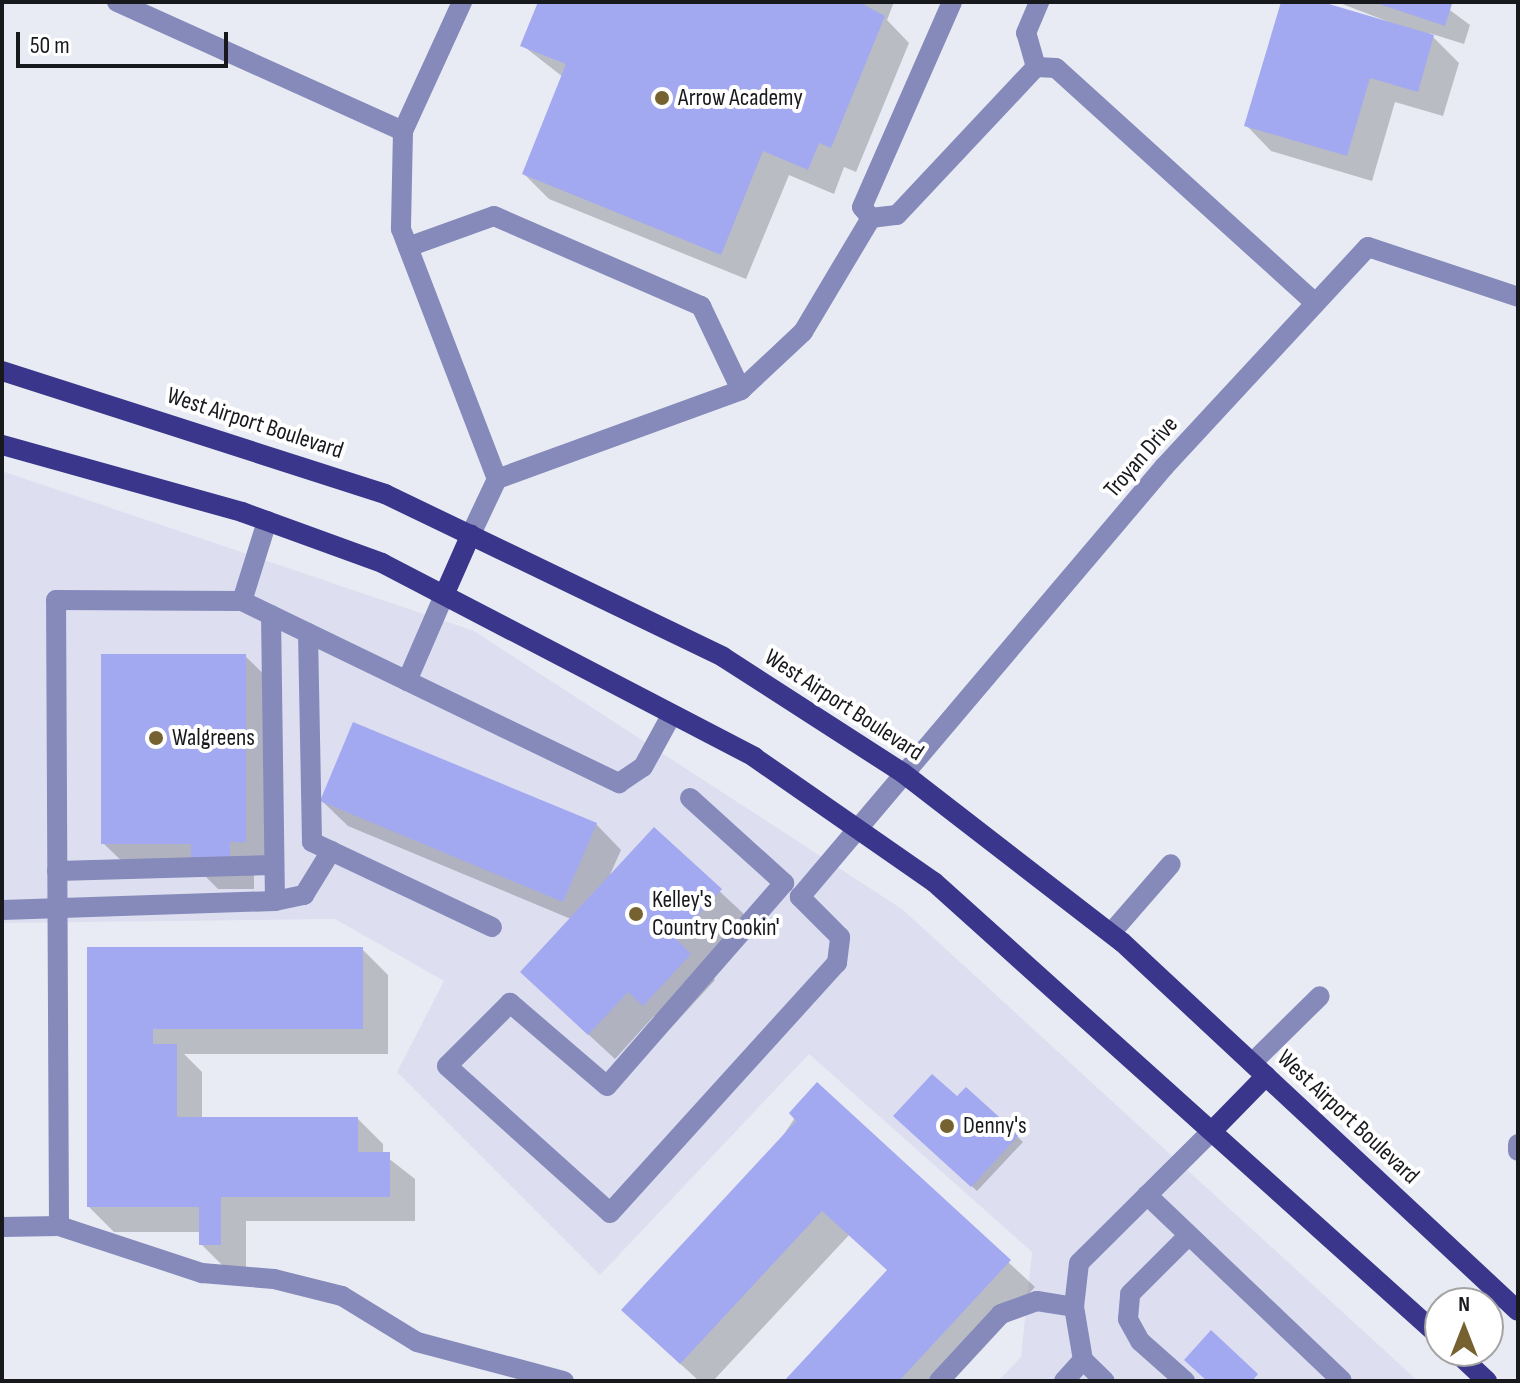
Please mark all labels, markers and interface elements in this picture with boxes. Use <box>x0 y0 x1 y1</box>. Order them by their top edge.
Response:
scale bar <box>20 16 232 66</box>
text: 50 m <box>30 31 70 60</box>
place label: Arrow Academy <box>678 84 803 112</box>
marker: Arrow Academy <box>653 89 671 107</box>
street label: West Airport Boulevard <box>163 381 347 465</box>
street label: Troyan Drive <box>1098 410 1184 504</box>
street label: West Airport Boulevard <box>759 643 929 767</box>
place label: Walgreens <box>172 724 255 752</box>
marker: Walgreens <box>147 729 165 747</box>
place label: Kelley's Country Cookin' <box>652 886 779 942</box>
marker: Kelley's Country Cookin' <box>627 905 645 923</box>
street label: West Airport Boulevard <box>1271 1044 1425 1190</box>
place label: Denny's <box>963 1112 1027 1140</box>
marker: Denny's <box>938 1117 956 1135</box>
north arrow <box>1424 1287 1504 1367</box>
text: N <box>1458 1291 1470 1318</box>

